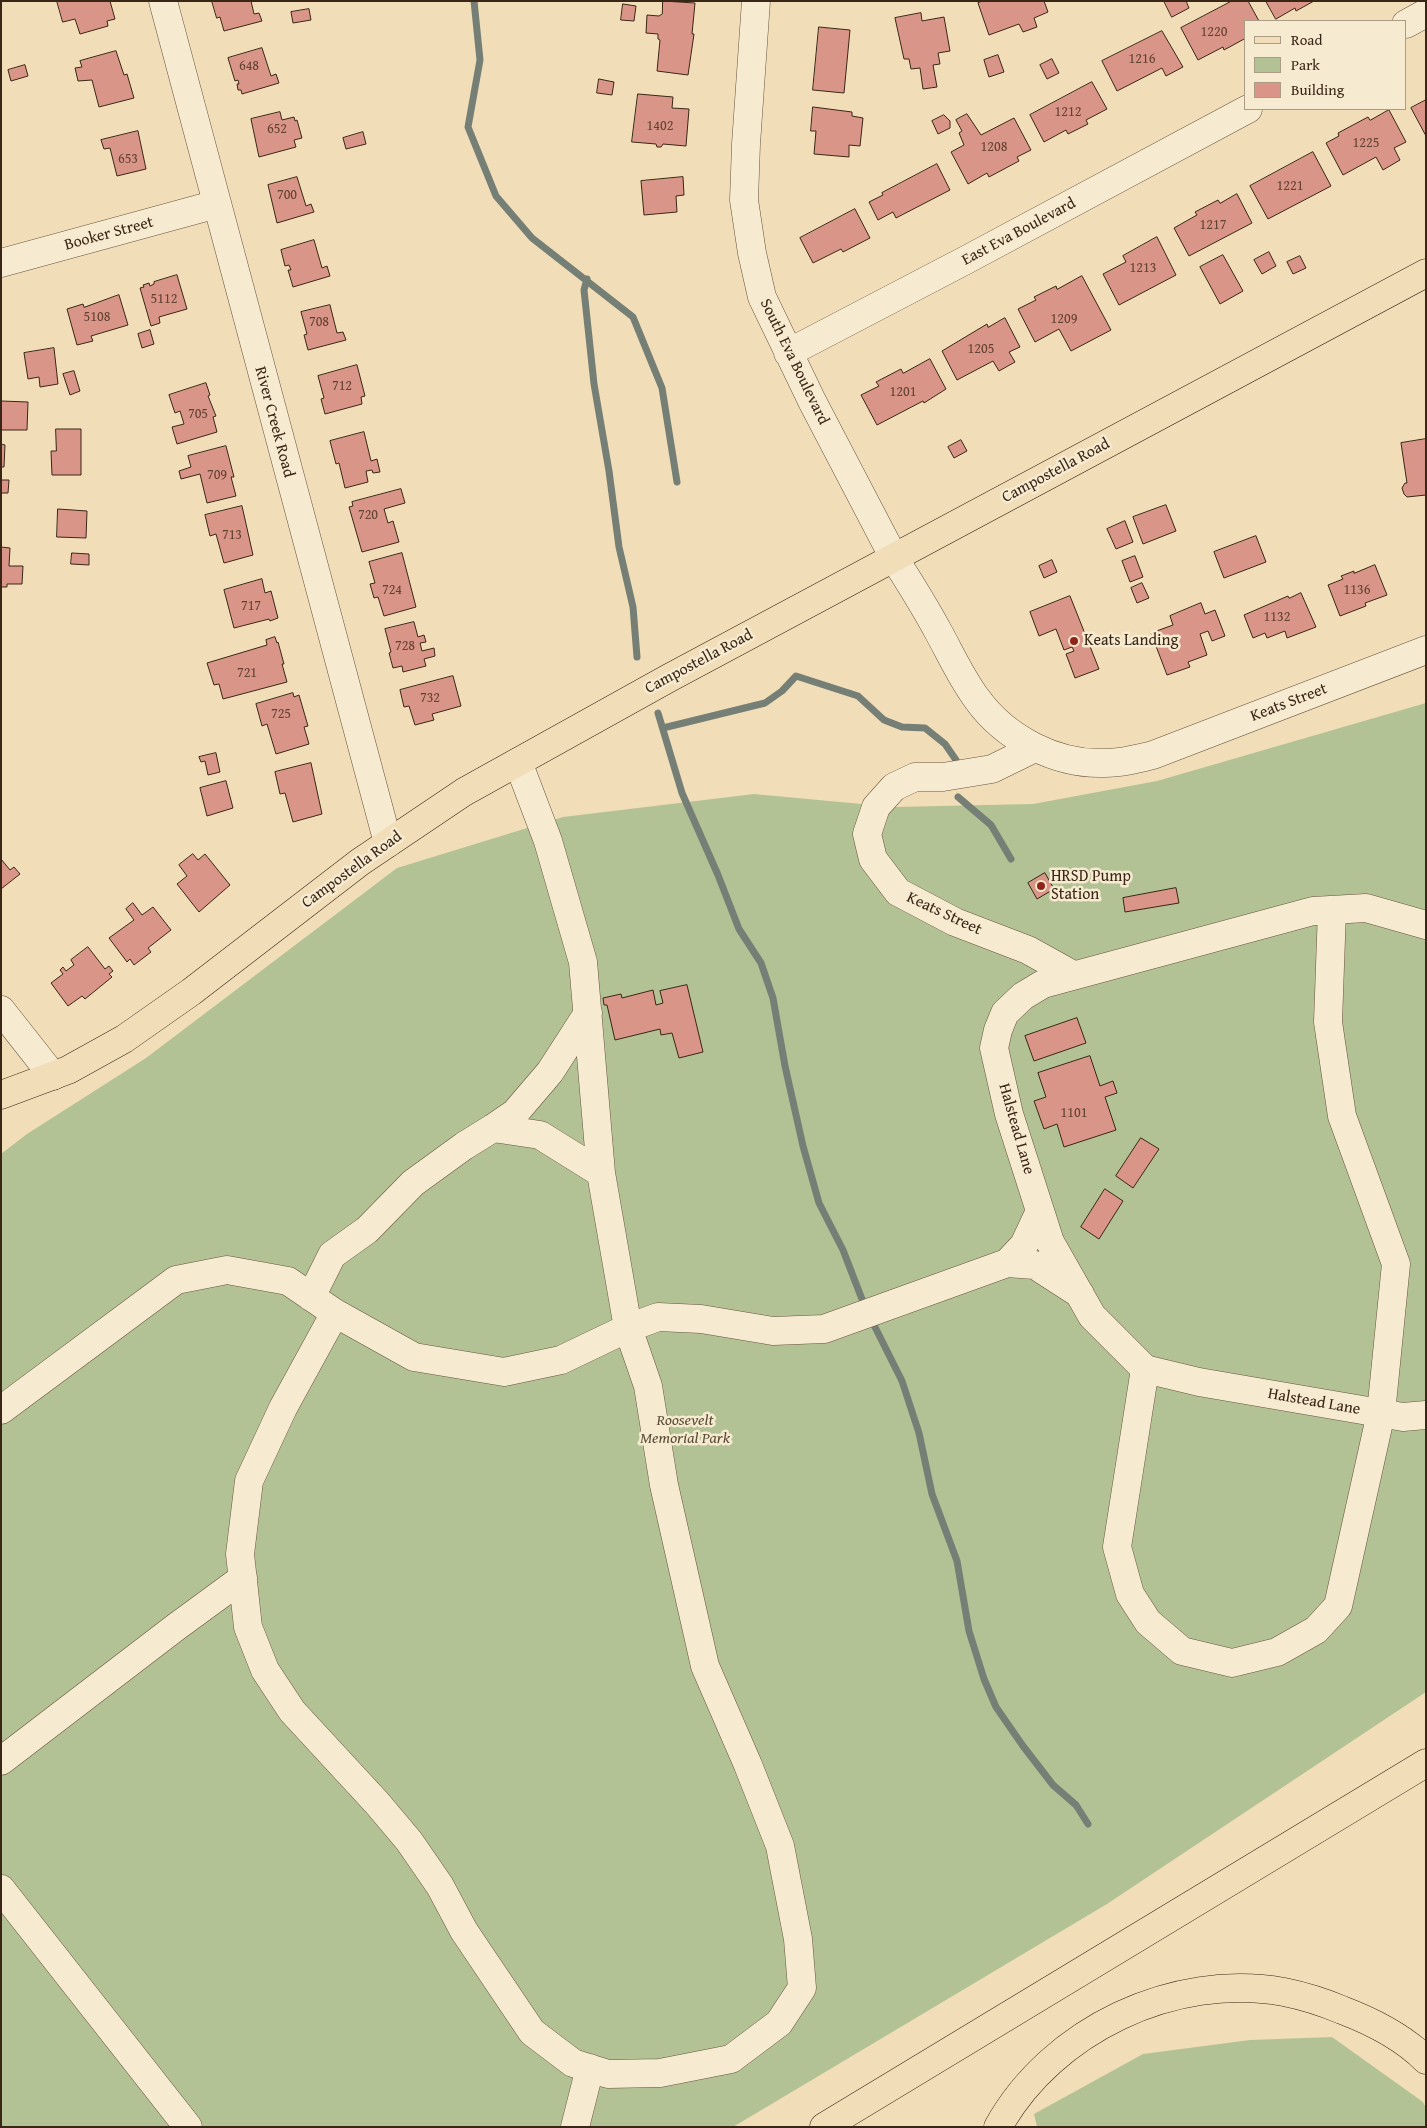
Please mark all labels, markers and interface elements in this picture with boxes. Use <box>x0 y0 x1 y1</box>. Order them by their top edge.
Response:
legend <box>1244 20 1407 110</box>
house number: 1220 <box>1201 24 1227 40</box>
text: Road <box>1291 29 1322 50</box>
house number: 1216 <box>1129 51 1155 67</box>
text: Park <box>1291 54 1320 75</box>
house number: 648 <box>239 58 259 74</box>
text: Building <box>1291 79 1344 100</box>
house number: 1212 <box>1055 104 1081 120</box>
house number: 1402 <box>647 118 673 134</box>
house number: 652 <box>267 121 287 137</box>
house number: 1225 <box>1353 135 1379 151</box>
house number: 1208 <box>981 139 1007 155</box>
house number: 653 <box>118 151 138 167</box>
house number: 1221 <box>1277 178 1303 194</box>
house number: 700 <box>277 187 297 203</box>
street label: East Eva Boulevard <box>959 194 1079 270</box>
street label: Booker Street <box>62 213 156 255</box>
house number: 1217 <box>1200 217 1226 233</box>
house number: 1213 <box>1130 260 1156 276</box>
house number: 5112 <box>151 291 177 307</box>
street label: South Eva Boulevard <box>755 296 833 428</box>
house number: 5108 <box>84 309 110 325</box>
house number: 1209 <box>1051 311 1077 327</box>
house number: 708 <box>309 314 329 330</box>
house number: 1205 <box>968 341 994 357</box>
street label: River Creek Road <box>250 364 298 480</box>
house number: 712 <box>332 378 352 394</box>
house number: 1201 <box>890 384 916 400</box>
house number: 705 <box>188 406 208 422</box>
street label: Campostella Road <box>999 435 1113 507</box>
house number: 709 <box>207 467 227 483</box>
house number: 720 <box>358 507 378 523</box>
house number: 713 <box>222 527 242 543</box>
house number: 724 <box>382 582 402 598</box>
house number: 1136 <box>1344 582 1370 598</box>
house number: 717 <box>241 598 261 614</box>
house number: 1132 <box>1264 609 1290 625</box>
street label: Campostella Road <box>642 626 756 698</box>
place label: Keats Landing <box>1084 631 1178 651</box>
marker: Keats Landing <box>1068 635 1080 647</box>
house number: 728 <box>395 638 415 654</box>
house number: 721 <box>237 665 257 681</box>
street label: Keats Street <box>1248 680 1330 726</box>
house number: 732 <box>420 690 440 706</box>
house number: 725 <box>271 706 291 722</box>
street label: Campostella Road <box>298 827 406 913</box>
place label: HRSD Pump Station <box>1051 867 1131 905</box>
marker: HRSD Pump Station <box>1035 880 1047 892</box>
street label: Keats Street <box>903 888 985 940</box>
street label: Halstead Lane <box>994 1081 1038 1177</box>
house number: 1101 <box>1061 1105 1087 1121</box>
street label: Halstead Lane <box>1266 1384 1362 1420</box>
park label: Roosevelt Memorial Park <box>640 1411 730 1449</box>

